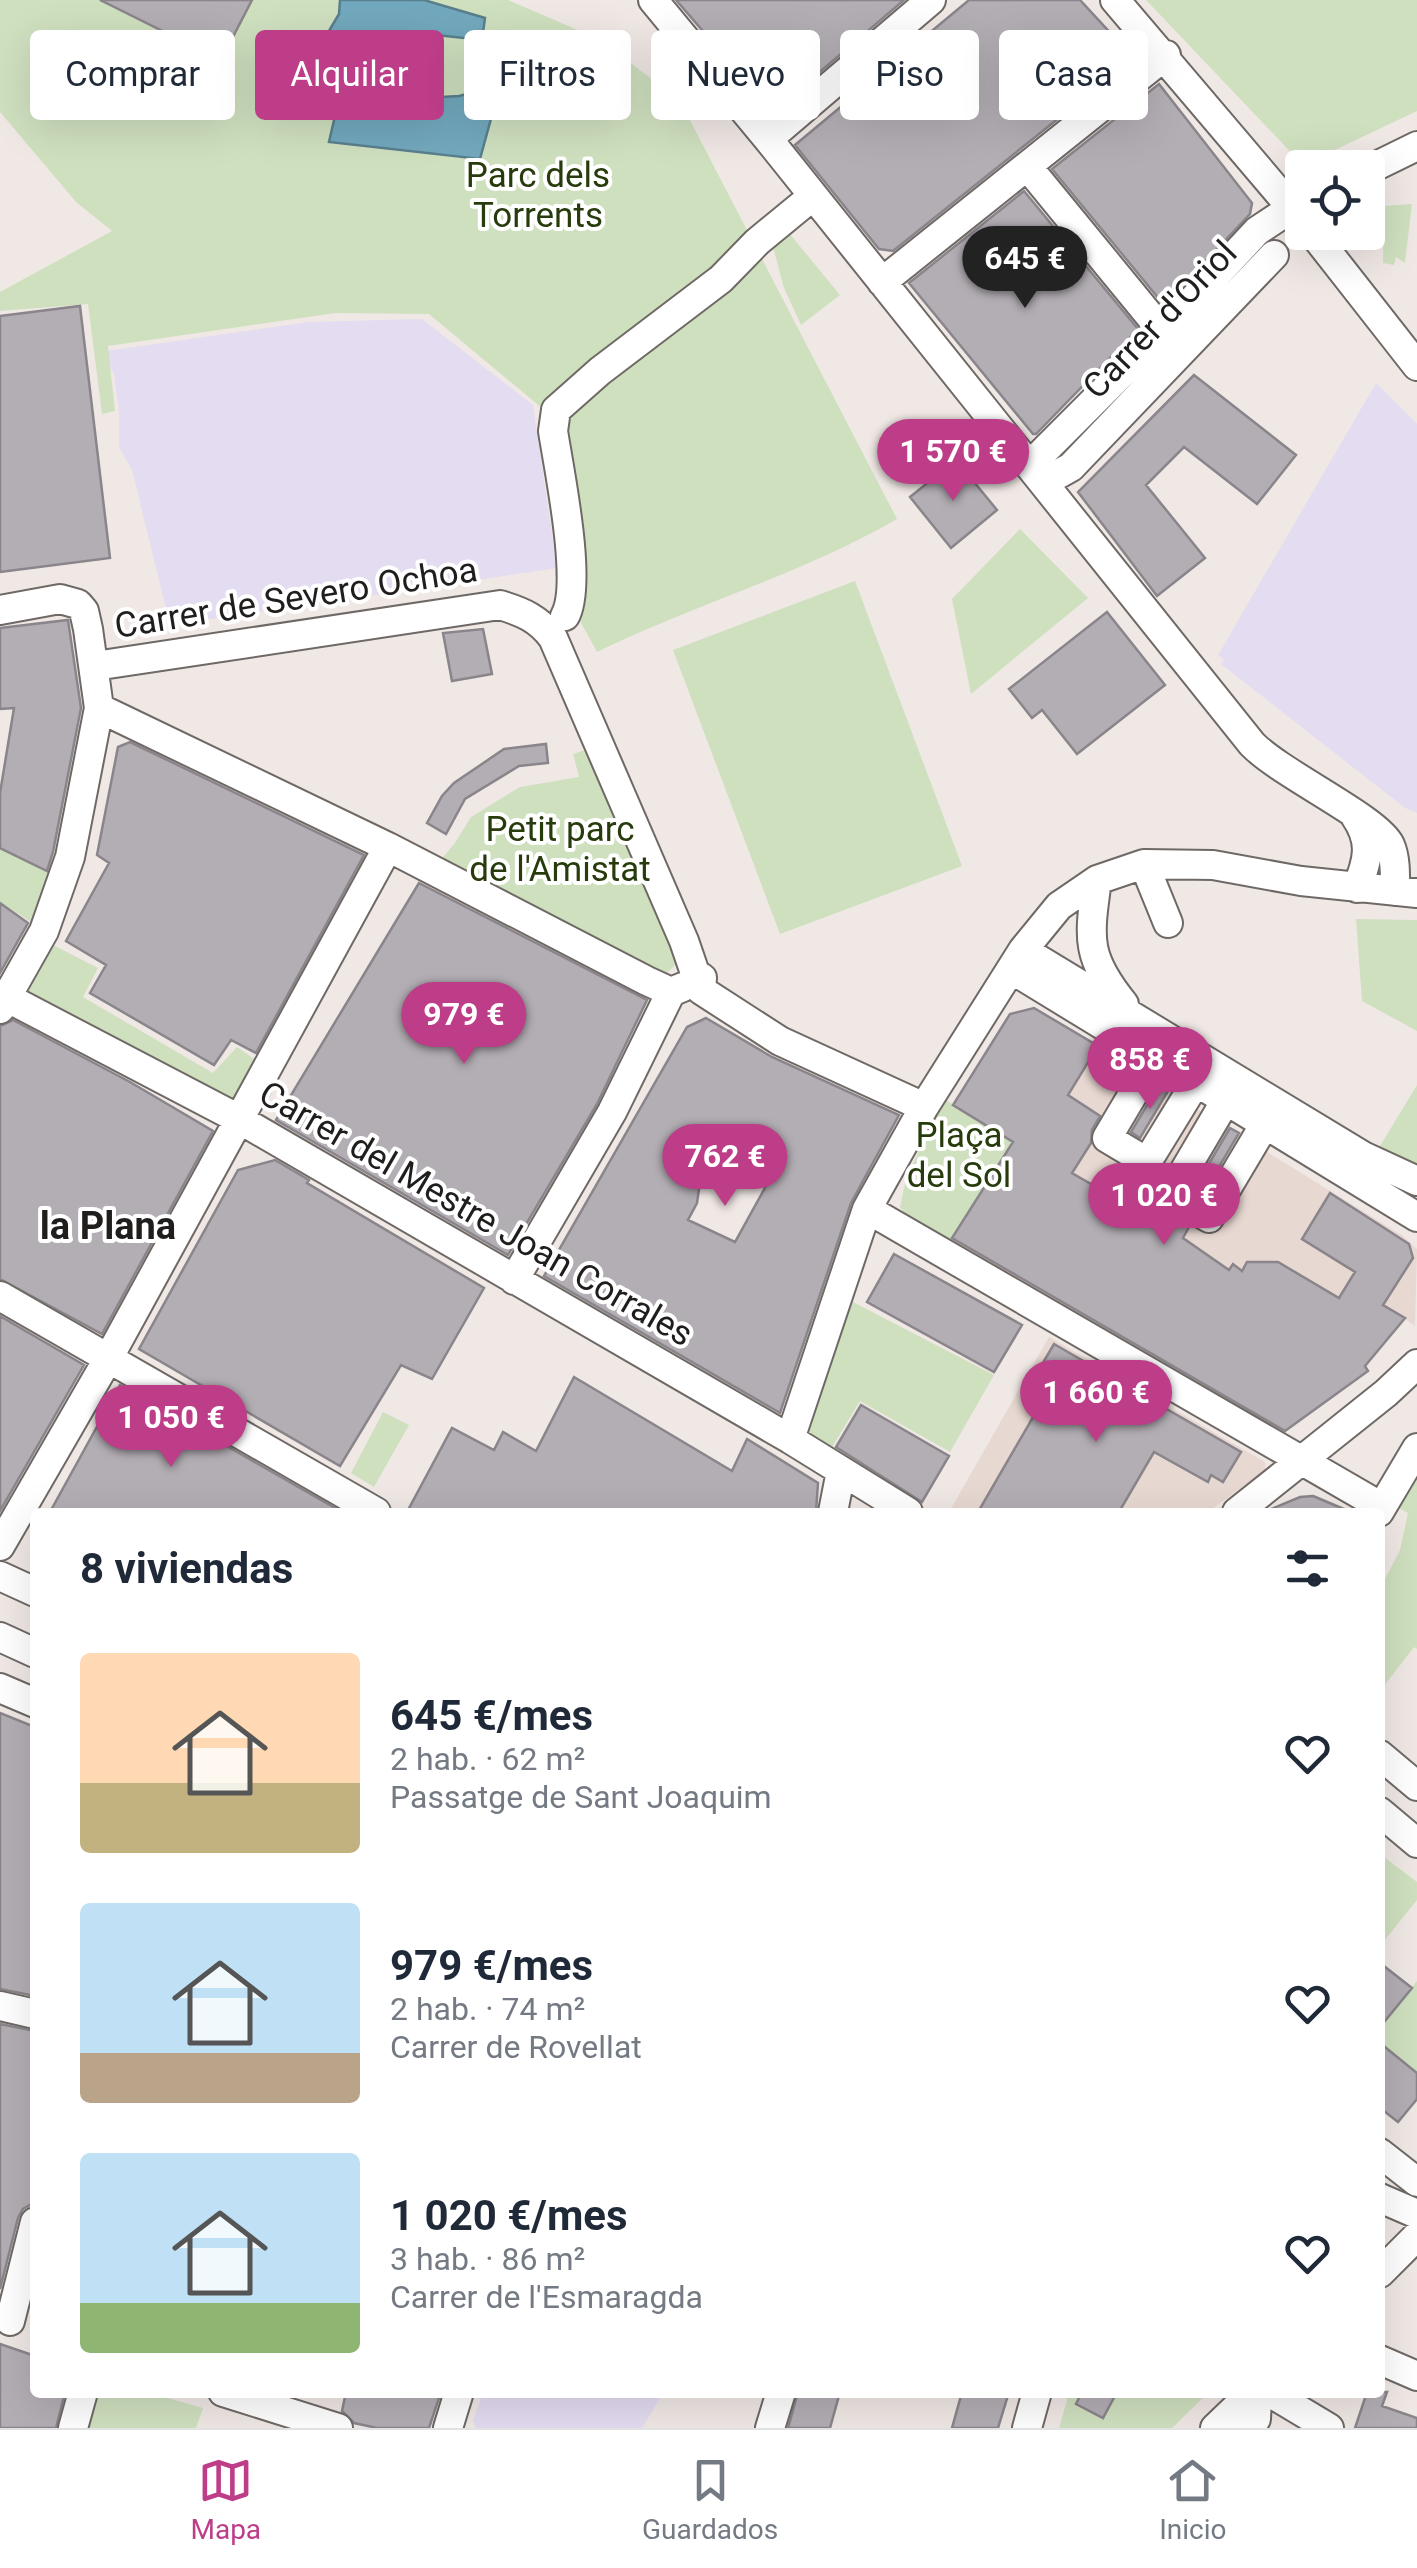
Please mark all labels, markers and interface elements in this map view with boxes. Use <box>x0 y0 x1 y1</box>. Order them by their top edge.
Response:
chip: Comprar <box>30 30 235 120</box>
chip: Alquilar <box>255 30 444 120</box>
chip: Filtros <box>464 30 631 120</box>
chip: Nuevo <box>651 30 820 120</box>
chip: Piso <box>840 30 979 120</box>
chip: Casa <box>999 30 1148 120</box>
map controls <box>1285 150 1385 250</box>
button: locate <box>1285 150 1385 250</box>
park label: Parc dels Torrents <box>466 155 610 236</box>
pin: 645 € <box>955 226 1095 311</box>
street label: Carrer d'Oriol <box>1075 233 1245 407</box>
text: 645 € <box>984 239 1066 277</box>
pin: 1 570 € <box>861 419 1045 504</box>
text: 1 570 € <box>899 432 1007 470</box>
street label: Carrer de Severo Ochoa <box>112 549 480 647</box>
park label: Petit parc de l'Amistat <box>469 809 651 890</box>
pin: 979 € <box>394 982 534 1067</box>
text: 979 € <box>423 995 505 1033</box>
pin: 858 € <box>1080 1027 1220 1112</box>
text: 858 € <box>1109 1040 1191 1078</box>
street label: Carrer del Mestre Joan Corrales <box>252 1073 700 1355</box>
park label: Plaça del Sol <box>907 1115 1011 1196</box>
pin: 762 € <box>655 1124 795 1209</box>
text: 762 € <box>684 1137 766 1175</box>
pin: 1 020 € <box>1072 1163 1256 1248</box>
text: 1 020 € <box>1110 1176 1218 1214</box>
district label: la Plana <box>40 1204 176 1248</box>
pin: 1 660 € <box>1004 1360 1188 1445</box>
text: 1 660 € <box>1042 1373 1150 1411</box>
pin: 1 050 € <box>79 1385 263 1470</box>
text: 1 050 € <box>117 1398 225 1436</box>
icon: filters <box>1280 1541 1335 1596</box>
text: 8 viviendas <box>80 1544 293 1593</box>
text: 645 €/mes <box>390 1691 593 1740</box>
icon: home <box>160 1693 280 1813</box>
icon: heart <box>1280 1726 1335 1781</box>
text: 2 hab. · 62 m² <box>390 1740 585 1778</box>
text: Passatge de Sant Joaquim <box>390 1778 772 1816</box>
text: 979 €/mes <box>390 1941 593 1990</box>
icon: home <box>160 1943 280 2063</box>
icon: heart <box>1280 1976 1335 2031</box>
text: 2 hab. · 74 m² <box>390 1990 585 2028</box>
text: Carrer de Rovellat <box>390 2028 642 2066</box>
text: 1 020 €/mes <box>390 2191 628 2240</box>
icon: home <box>160 2193 280 2313</box>
icon: heart <box>1280 2226 1335 2281</box>
text: 3 hab. · 86 m² <box>390 2240 585 2278</box>
text: Carrer de l'Esmaragda <box>390 2278 703 2316</box>
tab: Mapa <box>190 2453 261 2546</box>
tab: Guardados <box>642 2453 778 2546</box>
tab: Inicio <box>1159 2453 1227 2546</box>

